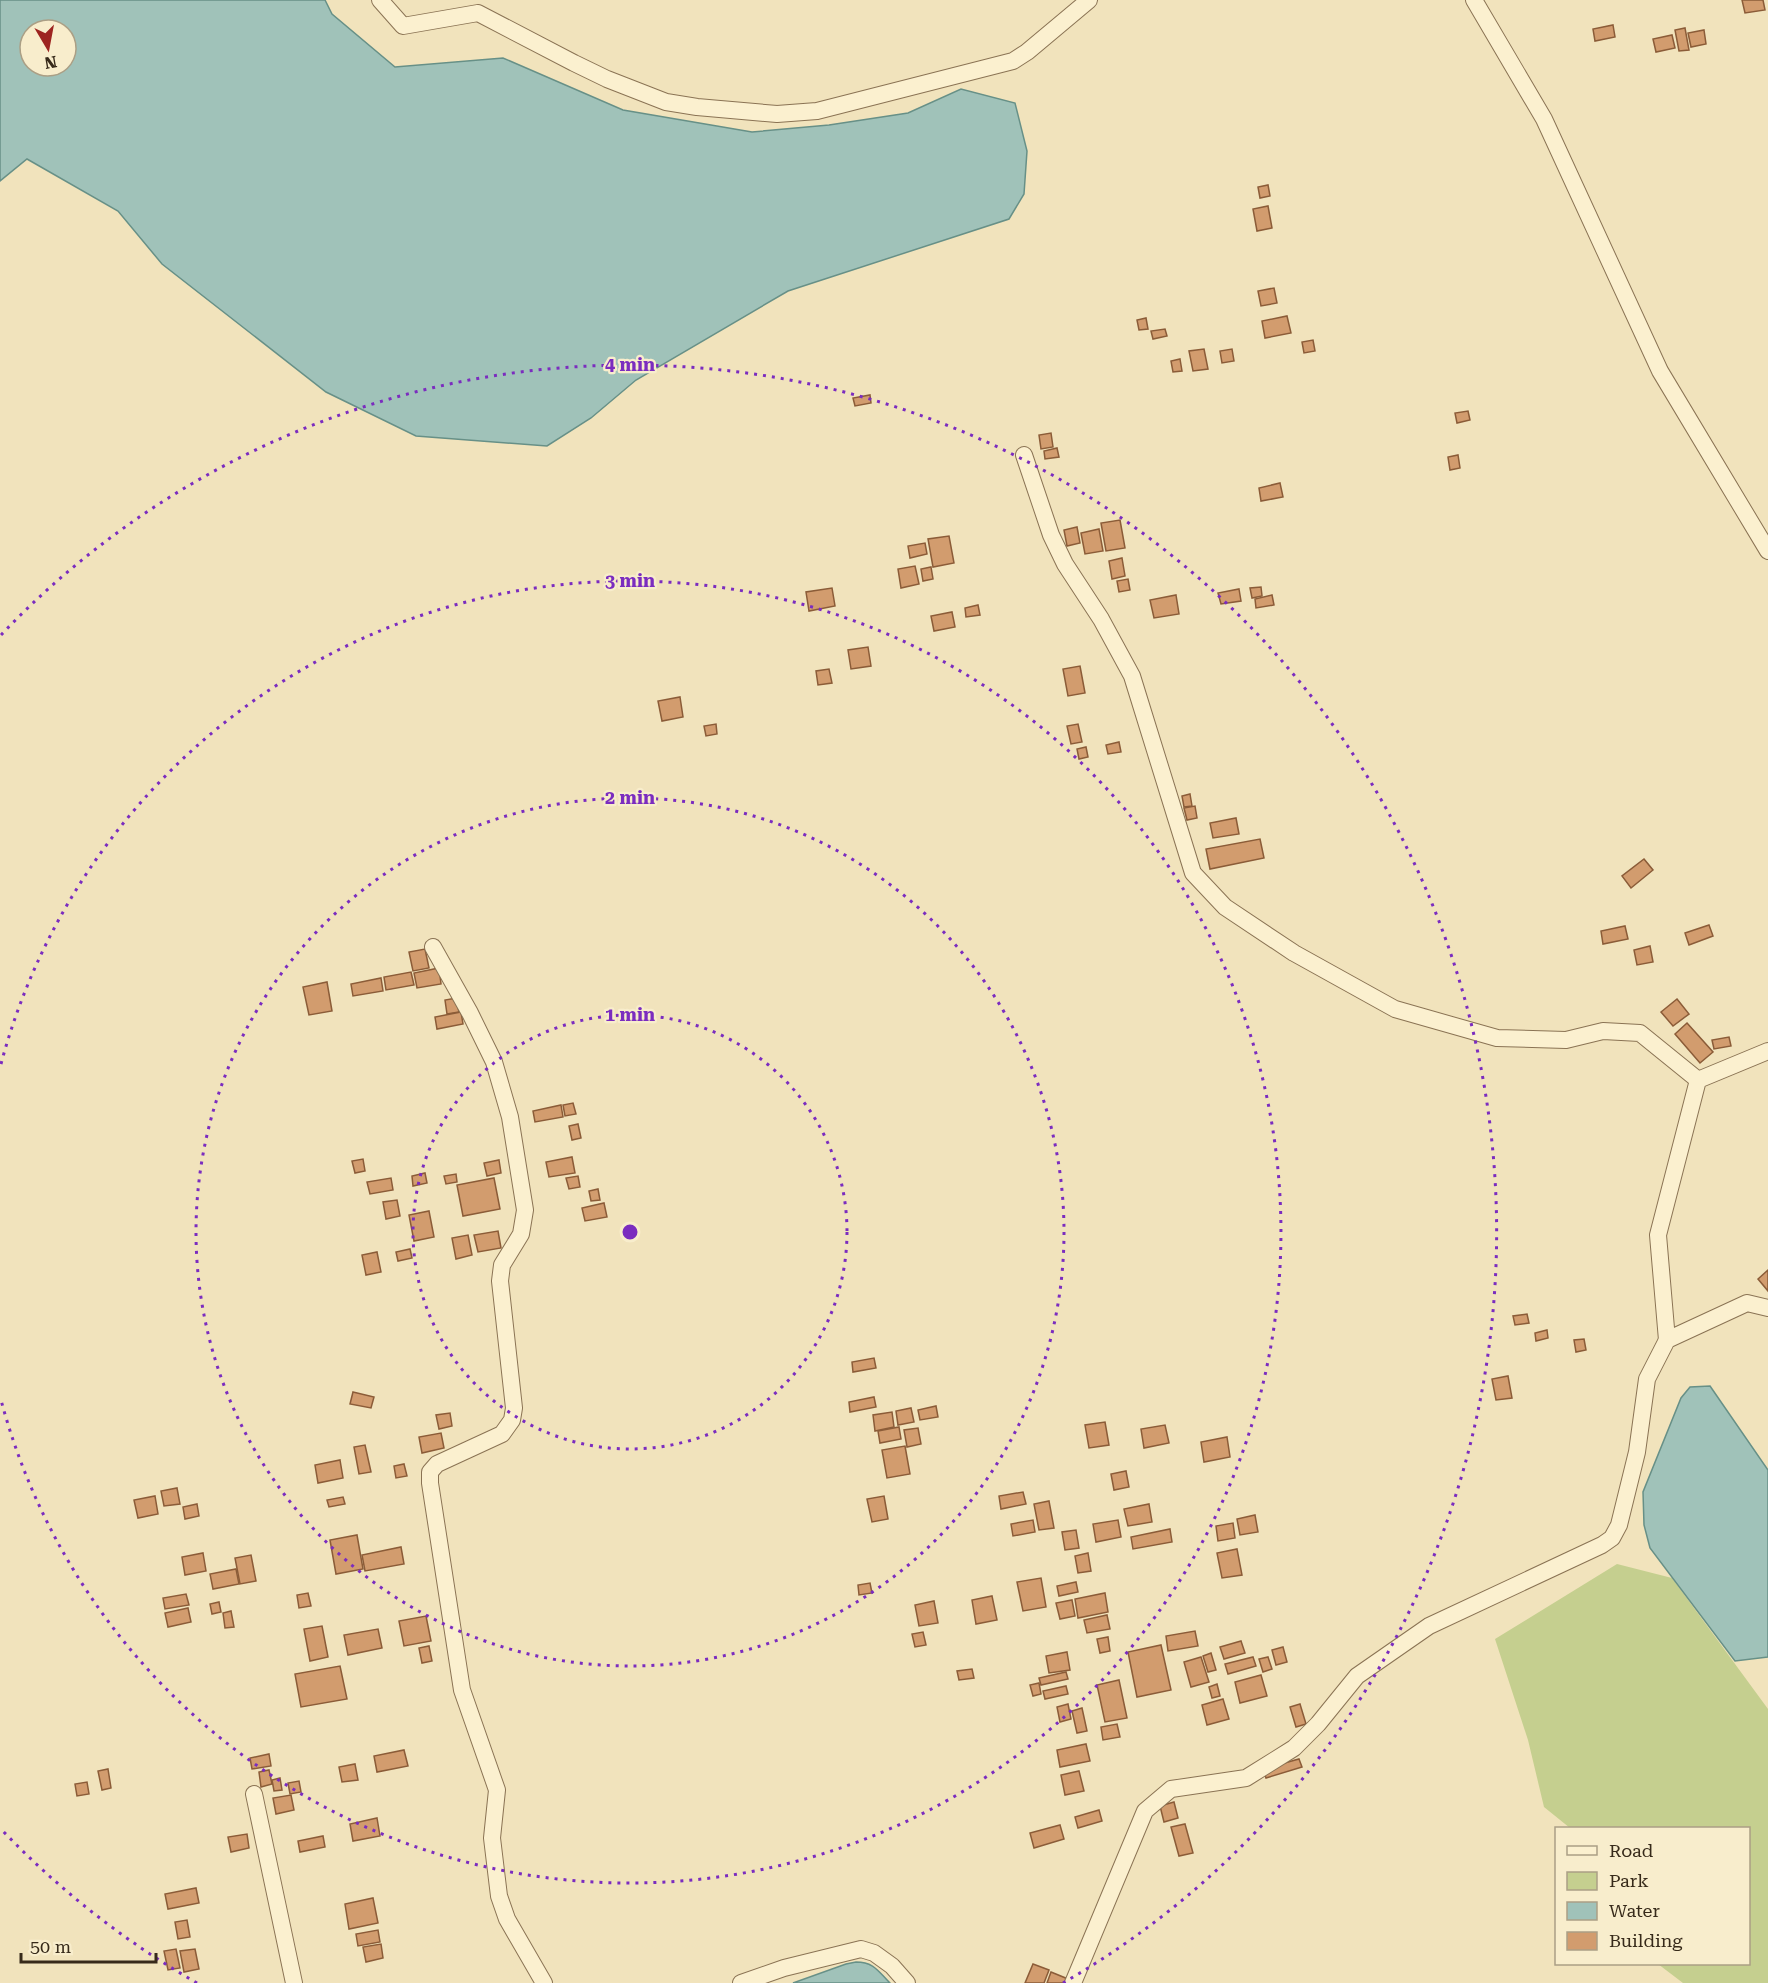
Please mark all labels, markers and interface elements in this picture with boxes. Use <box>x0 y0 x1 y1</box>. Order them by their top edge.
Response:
north arrow <box>18 18 78 78</box>
text: N <box>43 52 58 73</box>
text: 4 min <box>605 354 655 375</box>
text: 3 min <box>605 570 655 591</box>
text: 2 min <box>605 787 655 808</box>
text: 1 min <box>605 1004 655 1025</box>
centre of rings <box>620 1222 640 1242</box>
legend <box>1555 1827 1750 1965</box>
text: Road <box>1609 1840 1654 1861</box>
text: Park <box>1609 1870 1649 1891</box>
text: Water <box>1609 1900 1660 1921</box>
scale bar <box>21 1926 156 1964</box>
text: Building <box>1609 1930 1683 1951</box>
text: 50 m <box>30 1936 71 1957</box>

